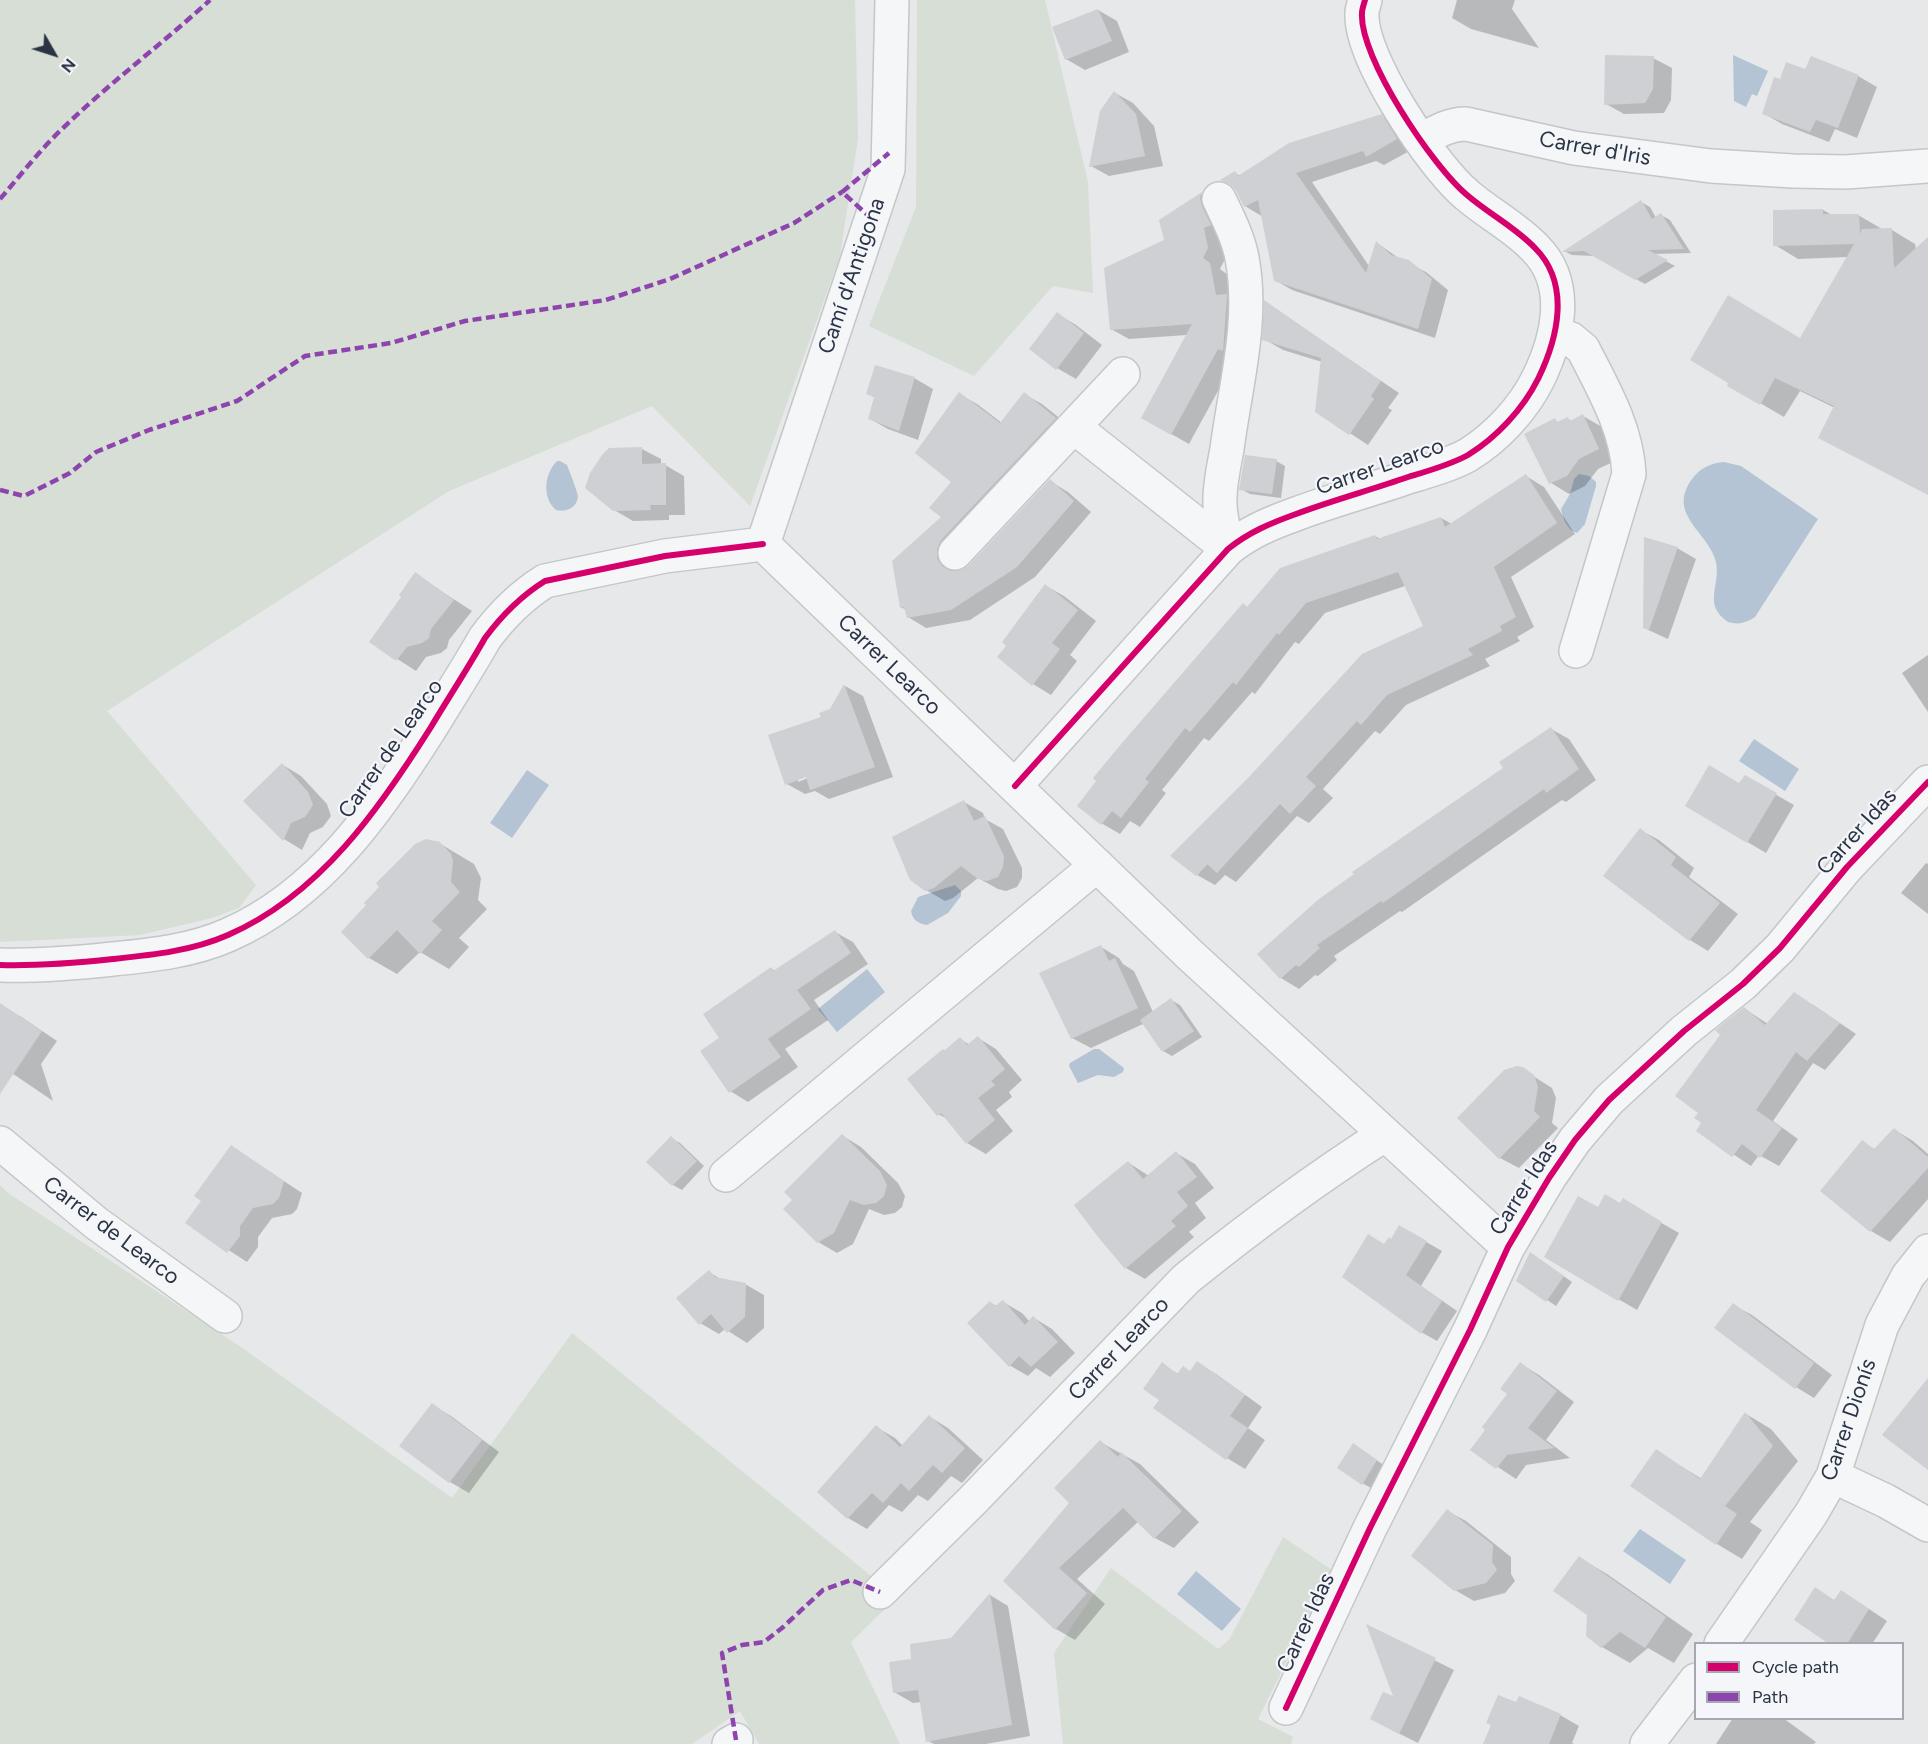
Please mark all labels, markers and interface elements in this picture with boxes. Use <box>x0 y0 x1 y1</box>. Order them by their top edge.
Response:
north arrow <box>24 24 84 84</box>
text: N <box>57 55 80 76</box>
street label: Carrer d'Iris <box>1537 126 1653 172</box>
street label: Camí d'Antigona <box>813 194 891 358</box>
street label: Carrer Learco <box>1313 433 1447 501</box>
street label: Carrer Learco <box>832 609 946 721</box>
street label: Carrer de Learco <box>333 674 449 824</box>
street label: Carrer Idas <box>1811 783 1903 881</box>
street label: Carrer Idas <box>1484 1136 1564 1240</box>
street label: Carrer de Learco <box>38 1171 184 1291</box>
street label: Carrer Learco <box>1063 1292 1175 1406</box>
street label: Carrer Dionís <box>1816 1355 1882 1485</box>
street label: Carrer Idas <box>1271 1569 1341 1677</box>
legend <box>1694 1642 1904 1720</box>
text: Cycle path <box>1752 1656 1839 1678</box>
text: Path <box>1752 1686 1788 1708</box>

